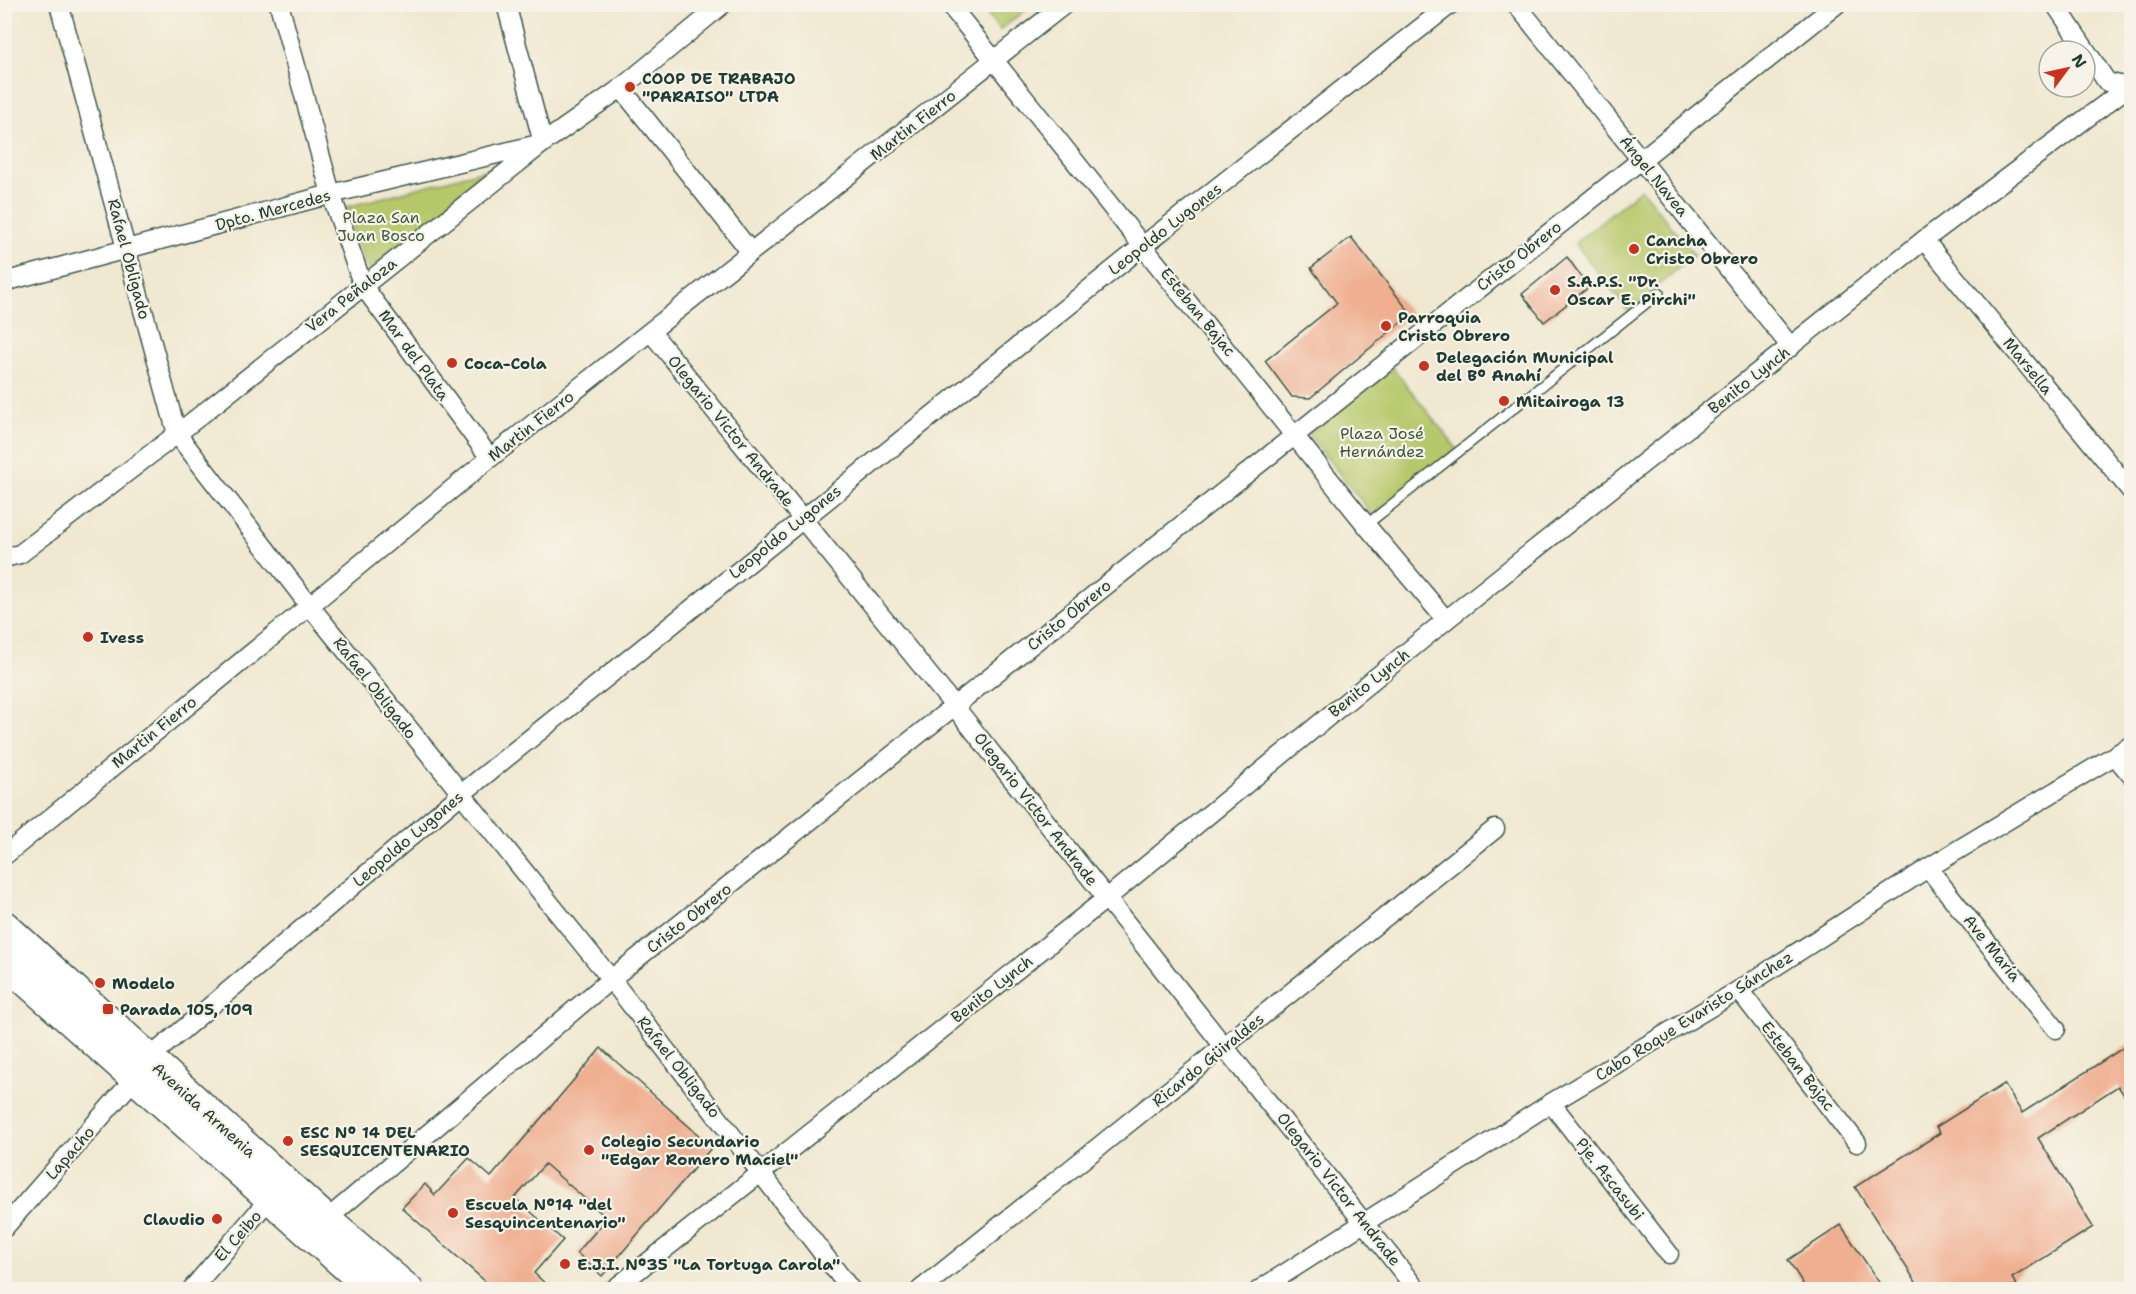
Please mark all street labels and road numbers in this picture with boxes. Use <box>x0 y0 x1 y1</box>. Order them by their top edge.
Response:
street label: Martin Fierro <box>866 85 960 165</box>
street label: Ángel Navea <box>1615 131 1693 221</box>
street label: Leopoldo Lugones <box>1104 178 1226 280</box>
street label: Dpto. Mercedes <box>213 184 333 235</box>
street label: Rafael Obligado <box>103 196 155 322</box>
street label: Cristo Obrero <box>1472 216 1566 296</box>
street label: Vera Peñaloza <box>301 253 401 337</box>
street label: Esteban Bajac <box>1156 263 1240 361</box>
street label: Mar del Plata <box>374 305 454 405</box>
street label: Marsella <box>1998 333 2058 399</box>
street label: Benito Lynch <box>1704 341 1794 419</box>
street label: Olegario Victor Andrade <box>663 351 799 511</box>
street label: Martin Fierro <box>484 386 578 466</box>
street label: Leopoldo Lugones <box>725 480 846 584</box>
street label: Cristo Obrero <box>1023 575 1115 655</box>
street label: Rafael Obligado <box>329 633 421 743</box>
street label: Benito Lynch <box>1324 644 1414 722</box>
street label: Martin Fierro <box>107 691 201 773</box>
street label: Olegario Victor Andrade <box>969 728 1103 890</box>
street label: Leopoldo Lugones <box>348 786 468 892</box>
street label: Cristo Obrero <box>642 878 736 958</box>
street label: Ave María <box>1959 910 2026 986</box>
street label: Cabo Roque Evaristo Sánchez <box>1591 946 1797 1086</box>
street label: Benito Lynch <box>947 950 1037 1028</box>
street label: Ricardo Güiraldes <box>1148 1008 1268 1112</box>
street label: Rafael Obligado <box>633 1012 725 1122</box>
street label: Esteban Bajac <box>1756 1017 1840 1115</box>
street label: Avenida Armenia <box>148 1058 260 1162</box>
street label: Olegario Victor Andrade <box>1272 1108 1406 1270</box>
street label: Lapacho <box>41 1122 99 1184</box>
street label: Pje. Ascasubi <box>1571 1133 1649 1225</box>
street label: El Ceibo <box>210 1206 266 1266</box>

